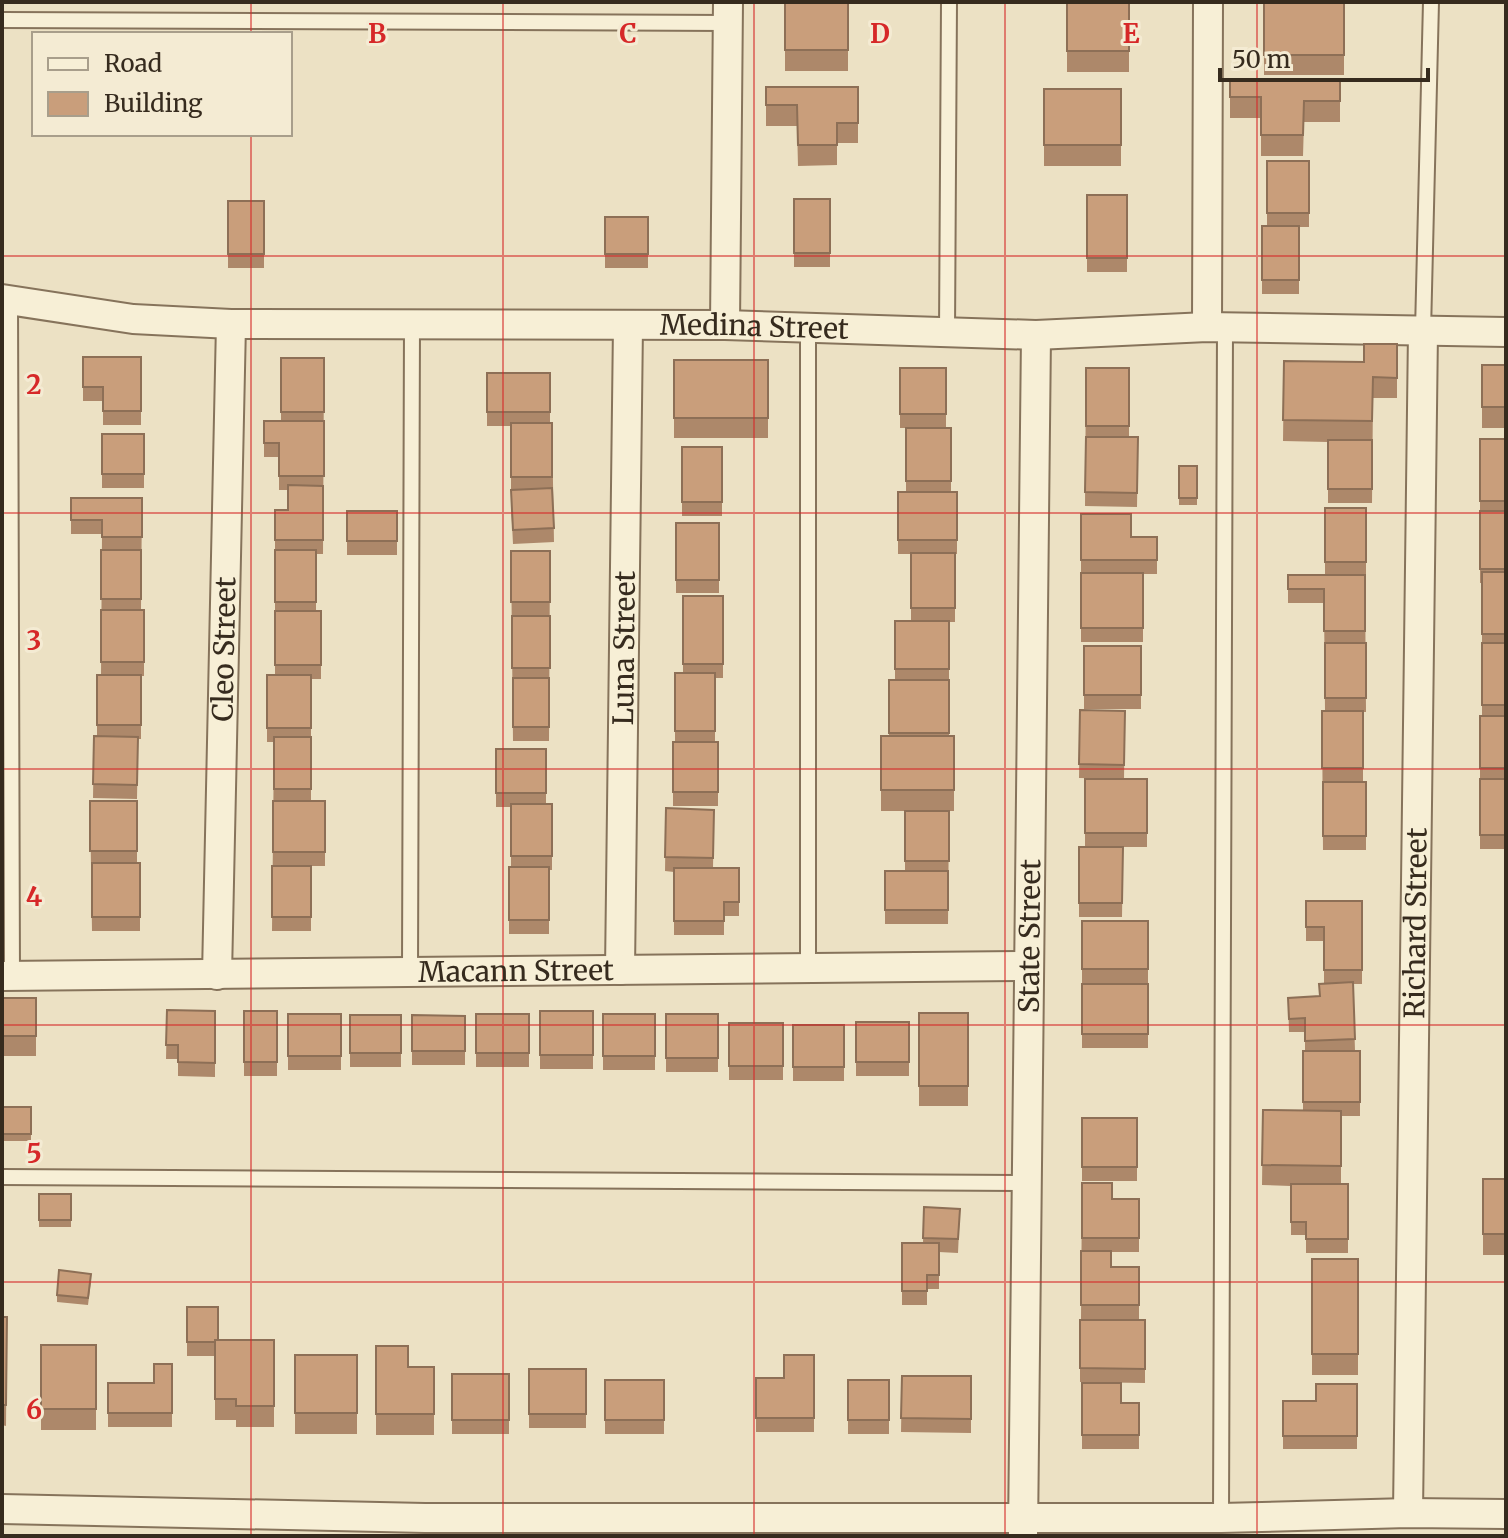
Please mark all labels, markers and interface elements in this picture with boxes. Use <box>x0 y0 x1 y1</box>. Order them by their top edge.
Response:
text: B <box>368 17 386 50</box>
text: C <box>619 17 637 50</box>
text: D <box>870 17 890 50</box>
text: E <box>1123 17 1140 50</box>
legend <box>32 32 292 136</box>
scale bar <box>1220 32 1428 82</box>
text: 50 m <box>1232 44 1291 75</box>
text: Road <box>104 48 162 79</box>
text: Building <box>104 88 203 119</box>
street label: Medina Street <box>660 307 849 347</box>
text: 2 <box>26 368 42 401</box>
street label: Luna Street <box>605 570 643 726</box>
street label: Cleo Street <box>204 576 244 722</box>
text: 3 <box>27 624 41 657</box>
street label: Richard Street <box>1396 827 1435 1019</box>
street label: State Street <box>1011 859 1048 1013</box>
text: 4 <box>26 880 43 913</box>
street label: Macann Street <box>418 952 614 990</box>
text: 5 <box>26 1137 42 1170</box>
text: 6 <box>26 1393 42 1426</box>

